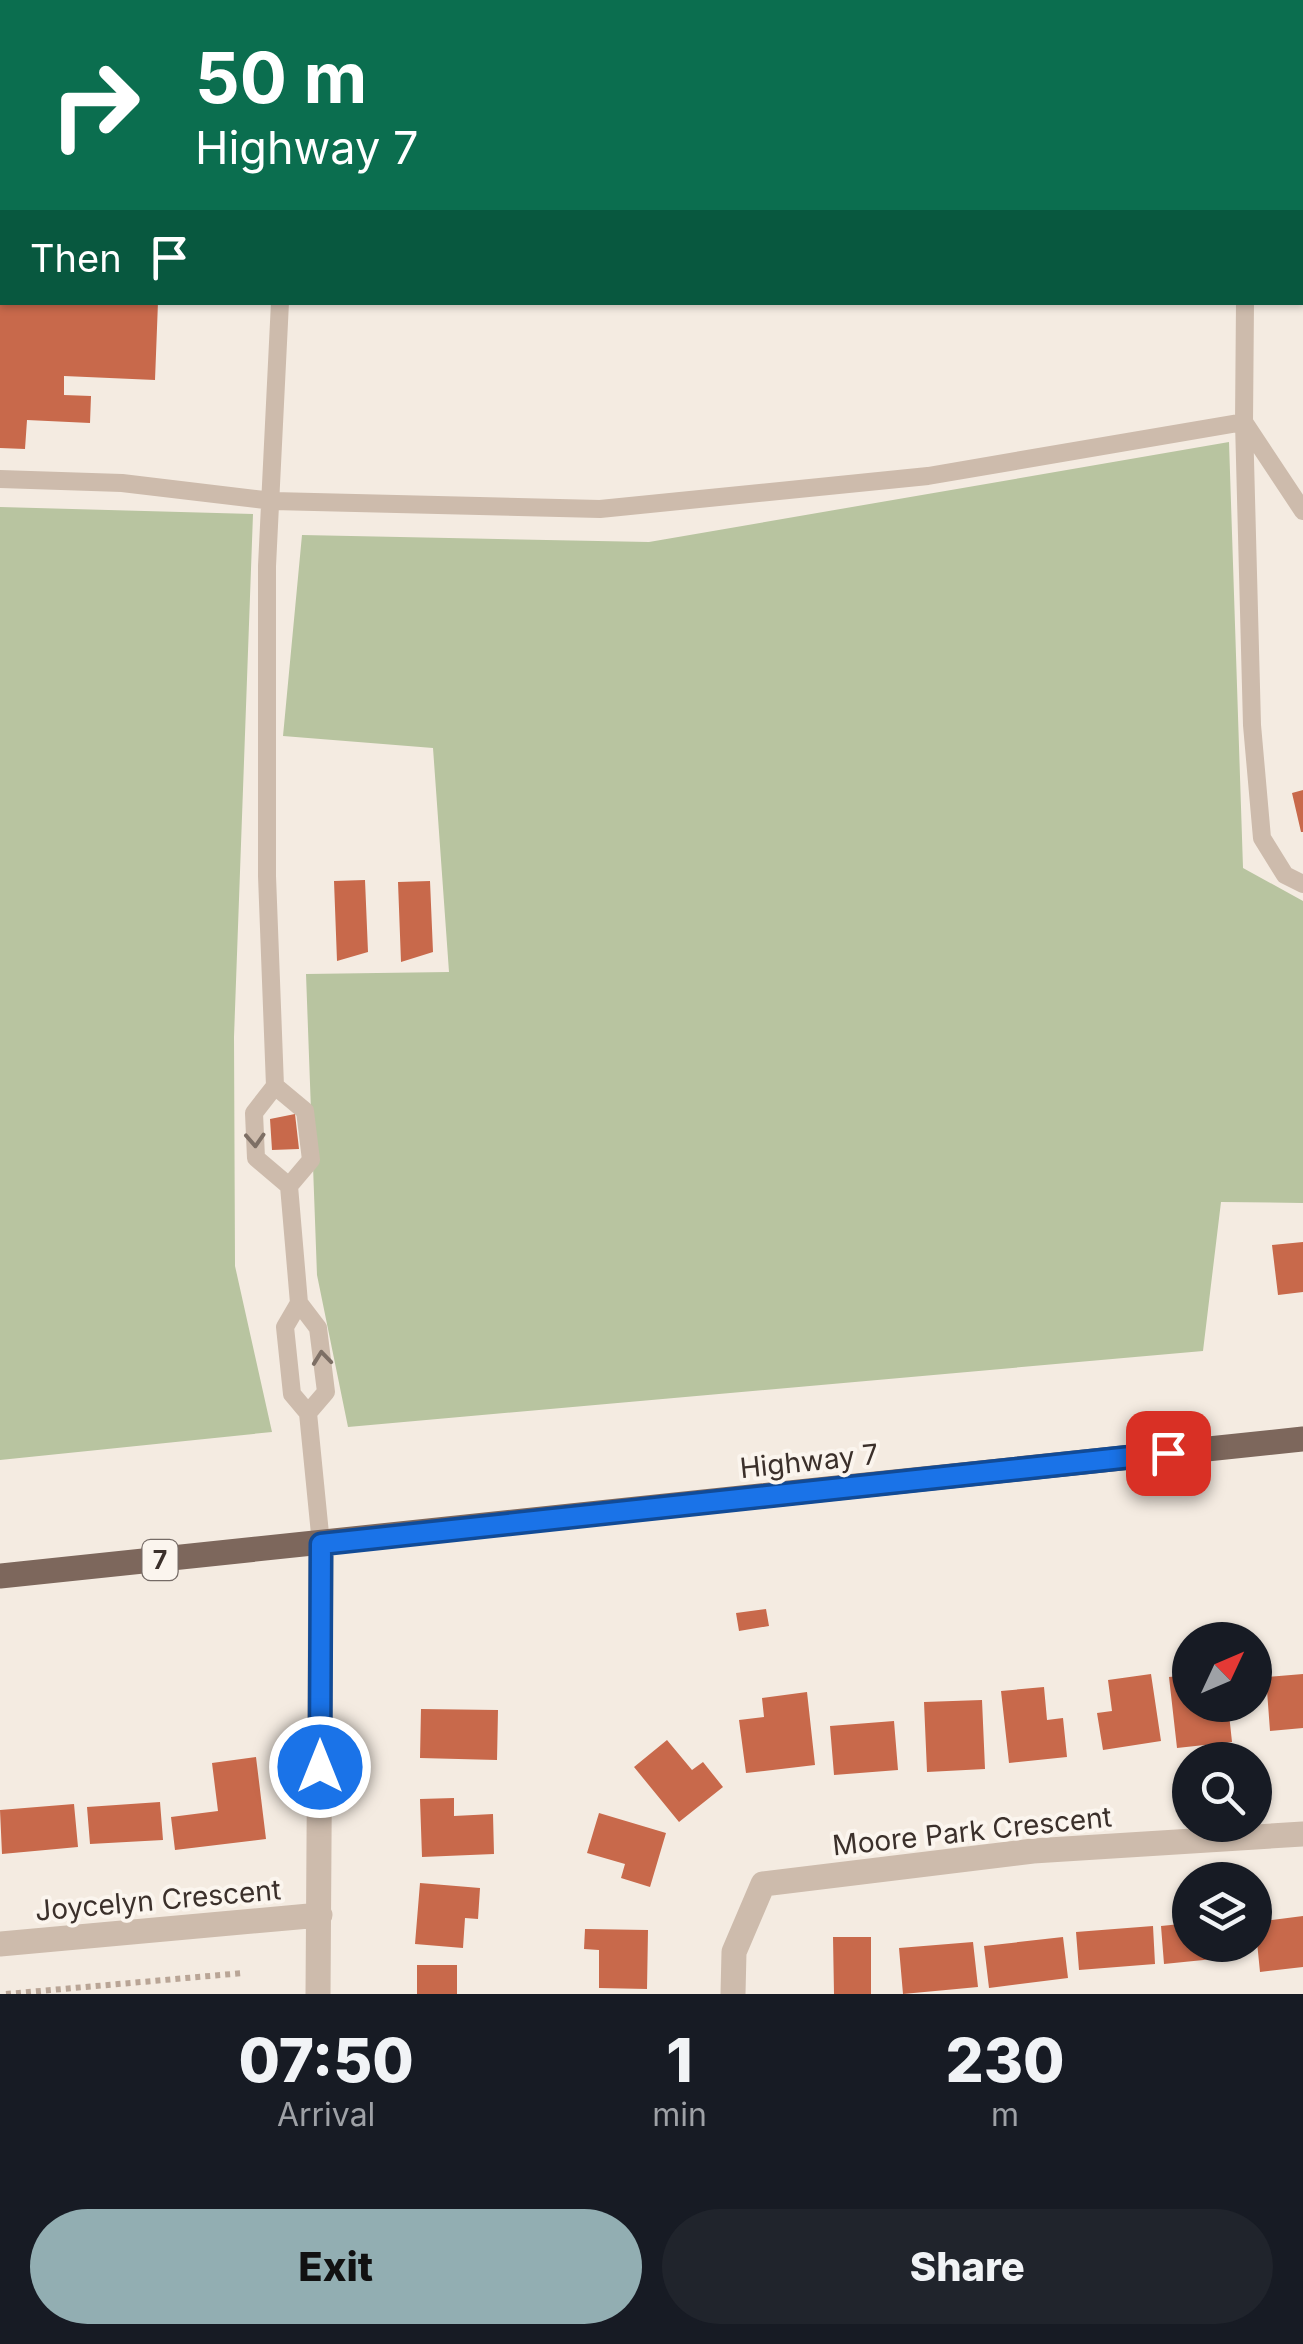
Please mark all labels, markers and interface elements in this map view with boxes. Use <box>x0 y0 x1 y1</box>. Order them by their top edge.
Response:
text: 50 m <box>195 35 367 120</box>
icon: right <box>30 40 160 170</box>
text: Highway 7 <box>195 120 418 175</box>
icon: arrive <box>142 230 197 285</box>
text: Then <box>30 235 122 281</box>
one-way arrow <box>244 1133 265 1149</box>
one-way arrow <box>312 1350 333 1366</box>
pin <box>1126 1411 1211 1496</box>
icon: arrive <box>1141 1426 1196 1481</box>
street label: Highway 7 <box>738 1437 880 1485</box>
road number: 7 <box>142 1540 178 1580</box>
north arrow <box>1172 1622 1272 1722</box>
map controls <box>1172 1622 1272 1962</box>
position arrow <box>268 1715 372 1819</box>
button: search <box>1172 1742 1272 1842</box>
street label: Moore Park Crescent <box>831 1799 1113 1863</box>
button: layers <box>1172 1862 1272 1962</box>
street label: Joycelyn Crescent <box>34 1872 282 1928</box>
text: 07:50 <box>238 2024 414 2096</box>
text: 1 <box>666 2024 693 2096</box>
text: 230 <box>945 2024 1065 2096</box>
text: Arrival <box>277 2095 375 2134</box>
text: min <box>652 2095 707 2134</box>
text: m <box>991 2095 1019 2134</box>
button: Exit <box>30 2209 642 2324</box>
button: Share <box>662 2209 1273 2324</box>

